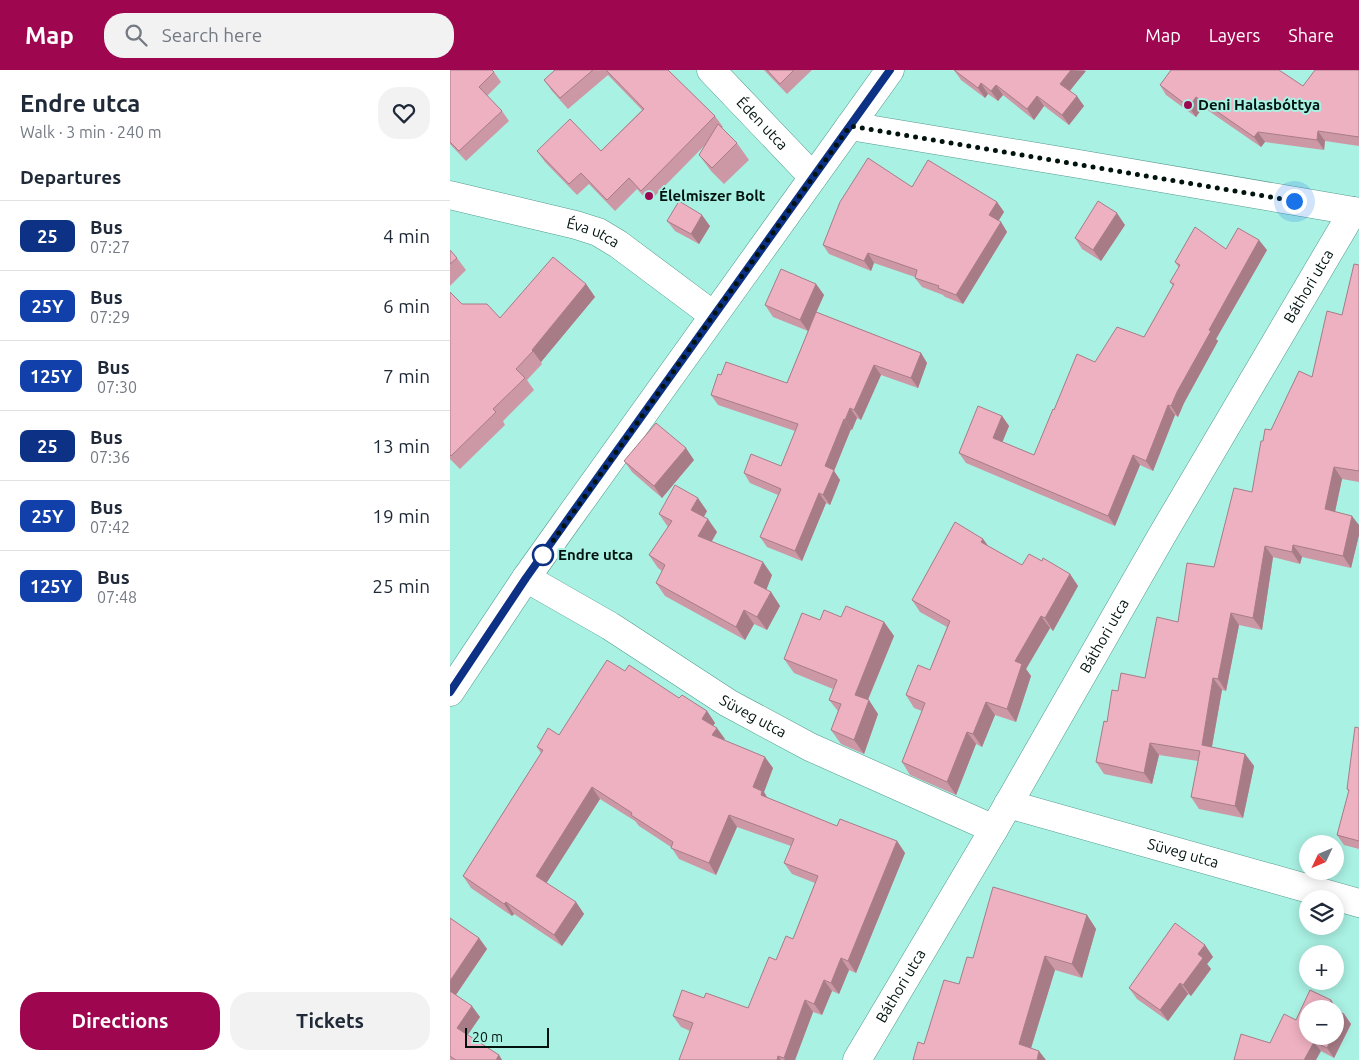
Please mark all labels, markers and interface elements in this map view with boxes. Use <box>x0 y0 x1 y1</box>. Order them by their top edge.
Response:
search box <box>104 13 454 58</box>
icon: search <box>122 21 150 49</box>
text: Map <box>25 22 74 49</box>
text: Search here <box>162 24 262 46</box>
text: Map <box>1145 25 1181 45</box>
text: Layers <box>1209 25 1260 45</box>
text: Share <box>1288 25 1334 45</box>
button: heart <box>378 87 430 139</box>
text: Endre utca <box>20 90 140 117</box>
street label: Éden utca <box>733 93 792 153</box>
place label: Deni Halasbóttya <box>1198 96 1320 113</box>
marker: Deni Halasbóttya <box>1182 99 1194 111</box>
text: Walk · 3 min · 240 m <box>20 123 162 141</box>
text: Departures <box>20 166 121 188</box>
place label: Élelmiszer Bolt <box>659 187 766 204</box>
your location <box>1282 189 1307 214</box>
marker: Élelmiszer Bolt <box>643 190 655 202</box>
street label: Éva utca <box>565 214 623 251</box>
text: Bus <box>90 216 123 238</box>
text: 4 min <box>383 225 430 247</box>
text: 25 <box>37 226 58 246</box>
text: 07:27 <box>90 238 130 256</box>
street label: Báthori utca <box>1280 246 1337 326</box>
text: Bus <box>90 286 123 308</box>
text: 6 min <box>383 295 430 317</box>
text: 25Y <box>32 296 63 316</box>
text: 07:29 <box>90 308 130 326</box>
text: Bus <box>97 356 130 378</box>
text: 7 min <box>383 365 430 387</box>
text: 125Y <box>30 366 72 386</box>
text: 07:30 <box>97 378 137 396</box>
text: Bus <box>90 426 123 448</box>
text: 13 min <box>372 435 430 457</box>
text: 25 <box>37 436 58 456</box>
text: 07:36 <box>90 448 130 466</box>
text: Bus <box>90 496 123 518</box>
text: 19 min <box>372 505 430 527</box>
text: 25Y <box>32 506 63 526</box>
text: 07:42 <box>90 518 130 536</box>
marker: Endre utca <box>532 544 554 566</box>
place label: Endre utca <box>558 546 633 563</box>
text: Bus <box>97 566 130 588</box>
text: 25 min <box>372 575 430 597</box>
text: 125Y <box>30 576 72 596</box>
text: 07:48 <box>97 588 137 606</box>
street label: Báthori utca <box>1076 596 1132 676</box>
street label: Süveg utca <box>717 691 789 741</box>
street label: Süveg utca <box>1146 835 1221 871</box>
north arrow <box>1299 835 1344 880</box>
map controls <box>1299 835 1344 1045</box>
button: layers <box>1299 890 1344 935</box>
button: + <box>1299 945 1344 990</box>
street label: Báthori utca <box>872 946 929 1026</box>
button: Directions <box>20 992 220 1050</box>
button: Tickets <box>230 992 430 1050</box>
button: − <box>1299 1000 1344 1045</box>
scale bar <box>465 1025 549 1048</box>
text: 20 m <box>472 1029 503 1045</box>

